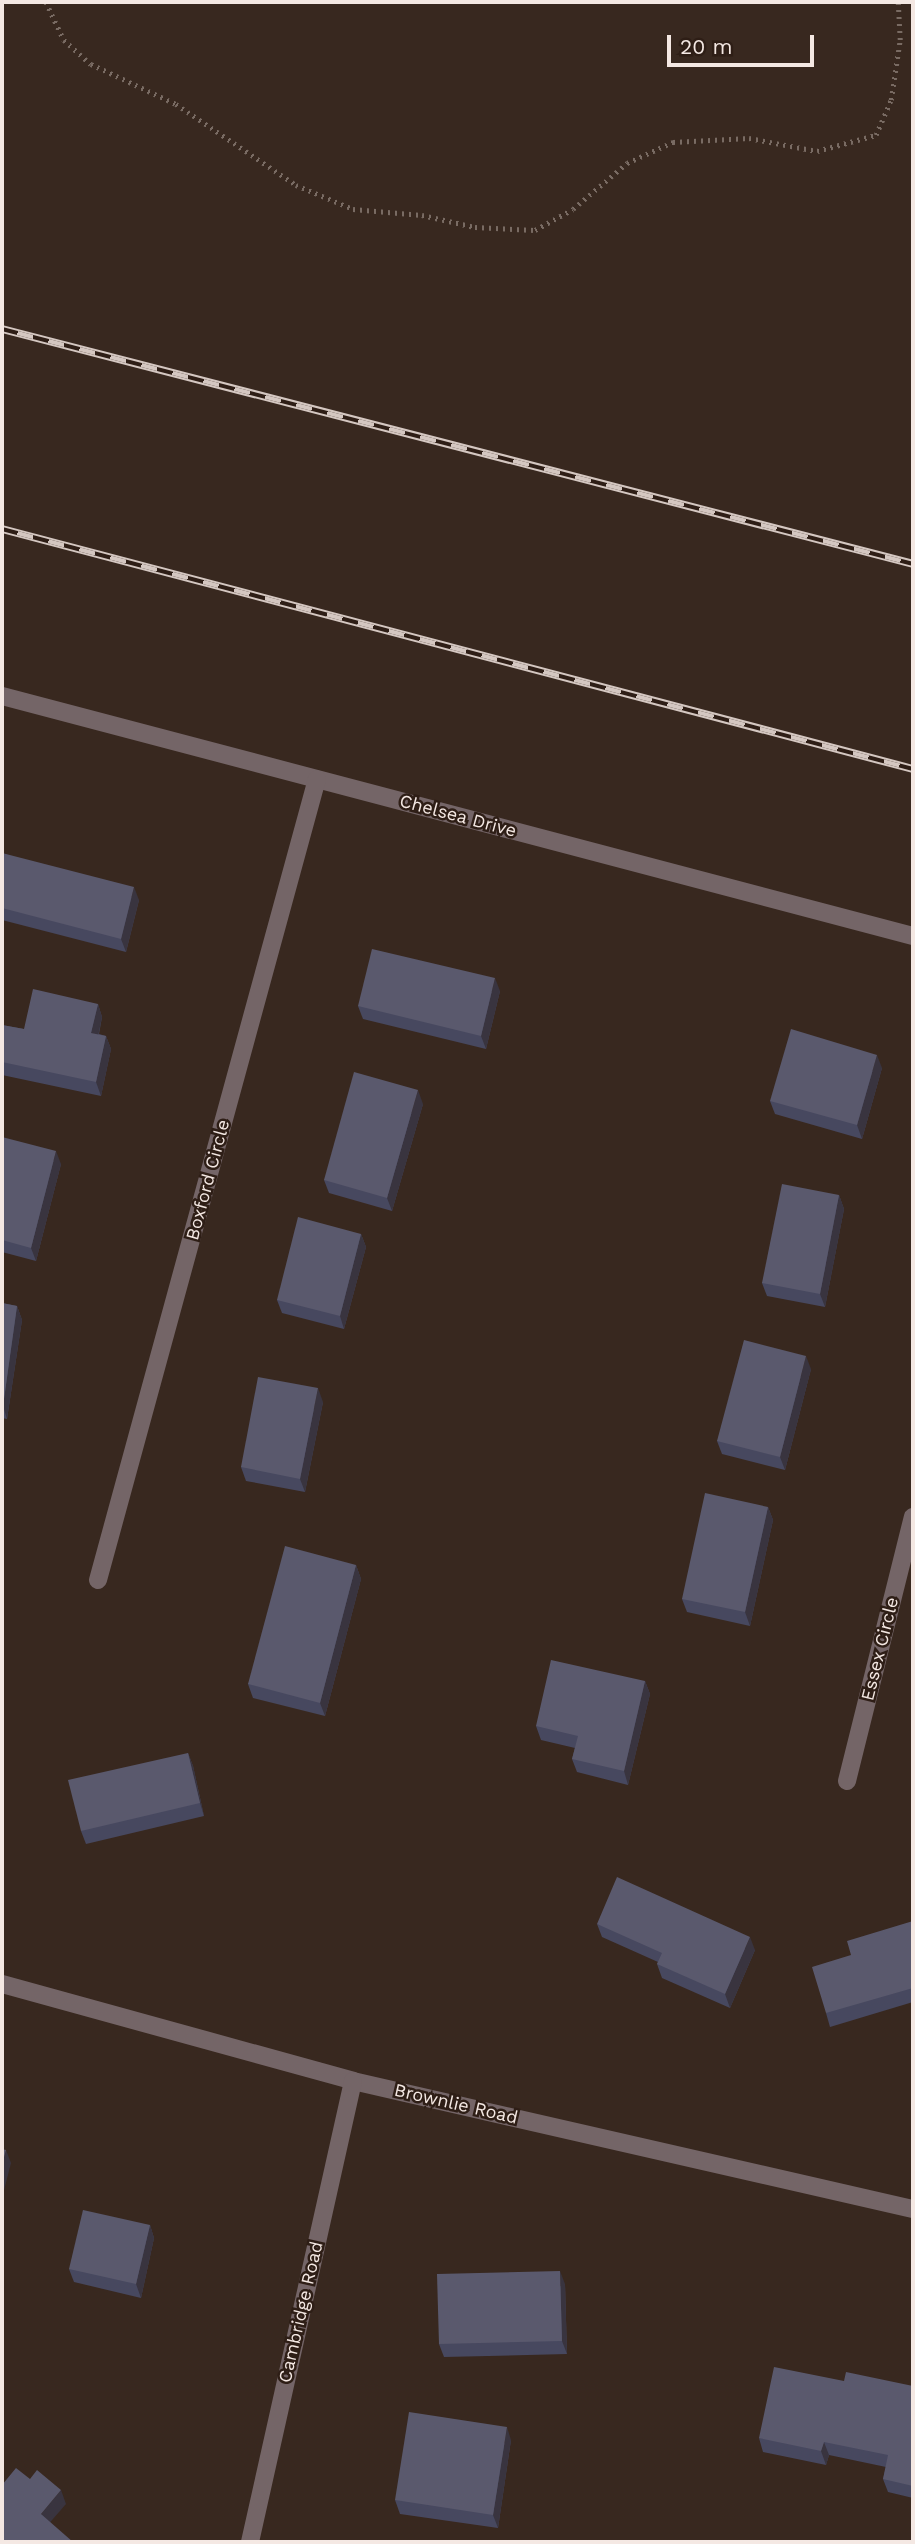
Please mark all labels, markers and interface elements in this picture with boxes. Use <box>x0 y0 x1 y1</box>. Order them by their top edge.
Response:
scale bar <box>670 21 817 65</box>
text: 20 m <box>680 34 732 59</box>
street label: Chelsea Drive <box>397 790 519 842</box>
street label: Boxford Circle <box>182 1117 234 1243</box>
street label: Essex Circle <box>857 1595 903 1703</box>
street label: Brownlie Road <box>392 2079 520 2129</box>
street label: Cambridge Road <box>274 2239 328 2385</box>

